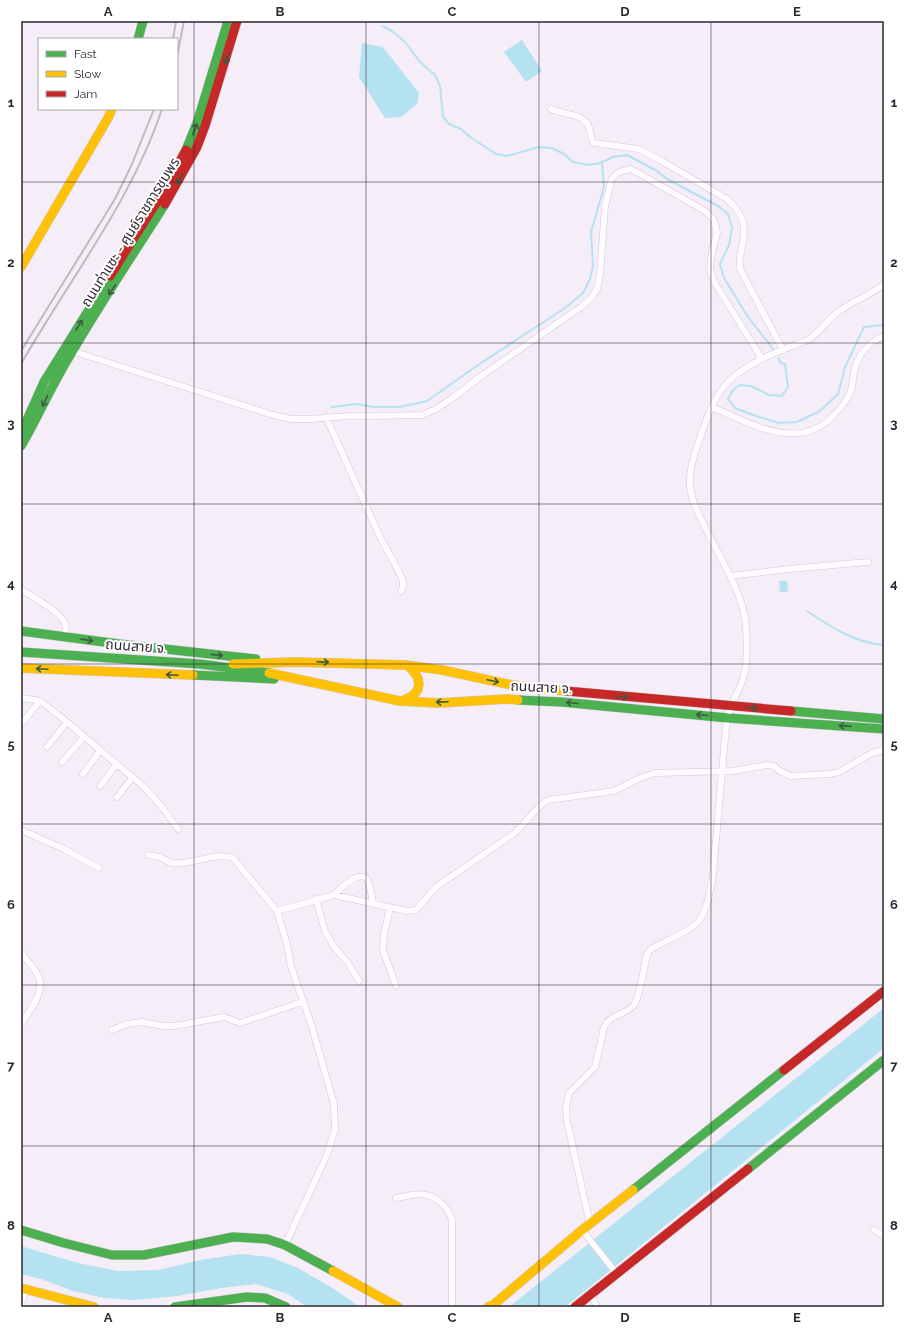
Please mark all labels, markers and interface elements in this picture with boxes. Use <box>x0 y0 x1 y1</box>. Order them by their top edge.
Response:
text: A <box>104 4 113 19</box>
text: B <box>276 4 285 19</box>
text: C <box>448 4 457 19</box>
text: D <box>620 4 630 19</box>
text: E <box>793 4 801 19</box>
legend <box>38 38 178 110</box>
text: Fast <box>74 47 97 61</box>
one-way arrow <box>223 52 230 65</box>
text: Slow <box>74 67 101 81</box>
text: Jam <box>74 87 97 101</box>
text: 1 <box>8 95 15 110</box>
text: 1 <box>891 95 898 110</box>
one-way arrow <box>191 123 199 135</box>
street label: ถนนท่าแซะ - ศูนย์ราชการชุมพร <box>77 154 184 310</box>
one-way arrow <box>176 173 183 185</box>
text: 2 <box>7 255 15 270</box>
text: 2 <box>890 255 898 270</box>
one-way arrow <box>107 284 115 296</box>
one-way arrow <box>74 319 83 330</box>
one-way arrow <box>41 395 48 407</box>
text: 3 <box>7 416 15 431</box>
text: 3 <box>890 416 898 431</box>
text: 4 <box>7 576 15 591</box>
text: 4 <box>890 576 898 591</box>
one-way arrow <box>81 636 94 644</box>
street label: ถนนสาย จ. <box>105 636 167 656</box>
one-way arrow <box>210 651 223 658</box>
one-way arrow <box>316 659 329 666</box>
one-way arrow <box>36 666 49 673</box>
one-way arrow <box>166 672 179 679</box>
street label: ถนนสาย จ. <box>510 677 572 697</box>
one-way arrow <box>486 678 499 686</box>
one-way arrow <box>615 693 628 700</box>
one-way arrow <box>436 699 449 706</box>
one-way arrow <box>566 699 579 707</box>
one-way arrow <box>745 705 758 712</box>
one-way arrow <box>695 711 708 719</box>
one-way arrow <box>839 723 852 730</box>
text: 5 <box>7 737 15 752</box>
text: 5 <box>890 737 898 752</box>
text: 6 <box>7 897 15 912</box>
text: 6 <box>890 897 898 912</box>
text: 7 <box>7 1058 15 1073</box>
text: 7 <box>890 1058 898 1073</box>
text: 8 <box>7 1218 15 1233</box>
text: 8 <box>890 1218 898 1233</box>
text: A <box>104 1310 113 1325</box>
text: B <box>276 1310 285 1325</box>
text: C <box>448 1310 457 1325</box>
text: D <box>620 1310 630 1325</box>
text: E <box>793 1310 801 1325</box>

